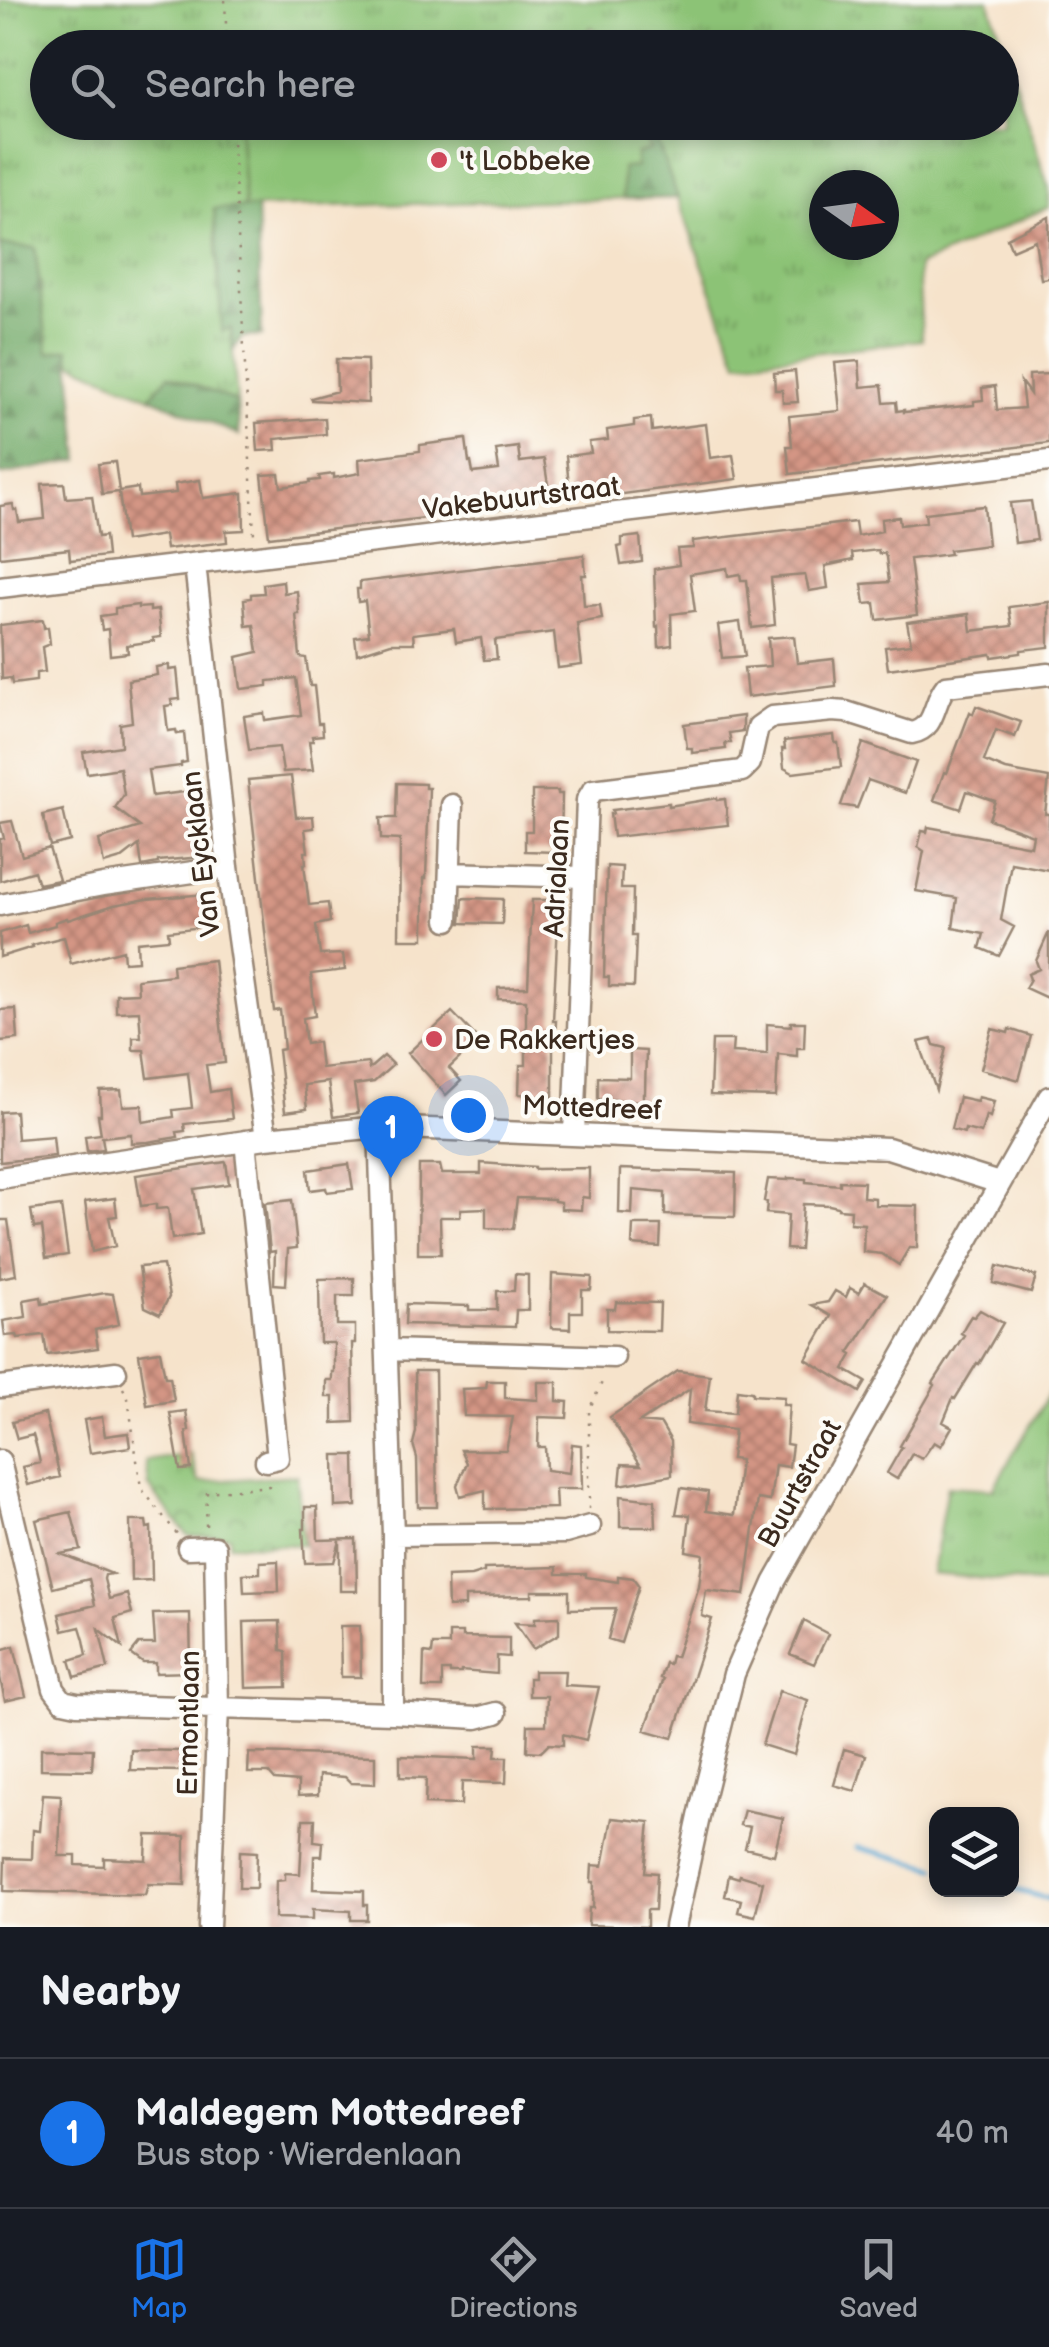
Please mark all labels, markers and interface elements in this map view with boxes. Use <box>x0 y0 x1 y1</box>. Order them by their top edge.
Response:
search box <box>30 30 1019 140</box>
icon: search <box>65 58 120 113</box>
text: Search here <box>145 63 356 108</box>
place label: 't Lobbeke <box>459 145 591 178</box>
marker: 't Lobbeke <box>428 149 450 171</box>
north arrow <box>809 170 899 260</box>
street label: Vakebuurtstraat <box>421 470 622 527</box>
street label: Van Eycklaan <box>175 769 228 939</box>
street label: Adrialaan <box>538 818 577 938</box>
place label: De Rakkertjes <box>454 1024 635 1057</box>
marker: De Rakkertjes <box>423 1028 445 1050</box>
your location <box>443 1090 494 1141</box>
street label: Mottedreef <box>521 1090 663 1127</box>
pin: 1 <box>358 1096 424 1178</box>
street label: Buurtstraat <box>752 1414 849 1554</box>
street label: Ermontlaan <box>172 1650 207 1796</box>
map controls <box>929 1807 1019 1897</box>
button: layers <box>929 1807 1019 1897</box>
text: Nearby <box>40 1967 180 2018</box>
text: Maldegem Mottedreef <box>135 2091 525 2136</box>
text: 1 <box>66 2114 79 2153</box>
text: 40 m <box>936 2114 1009 2153</box>
text: Bus stop · Wierdenlaan <box>135 2136 462 2175</box>
tab: Map <box>131 2232 187 2325</box>
tab: Directions <box>449 2232 578 2325</box>
tab: Saved <box>840 2232 918 2325</box>

